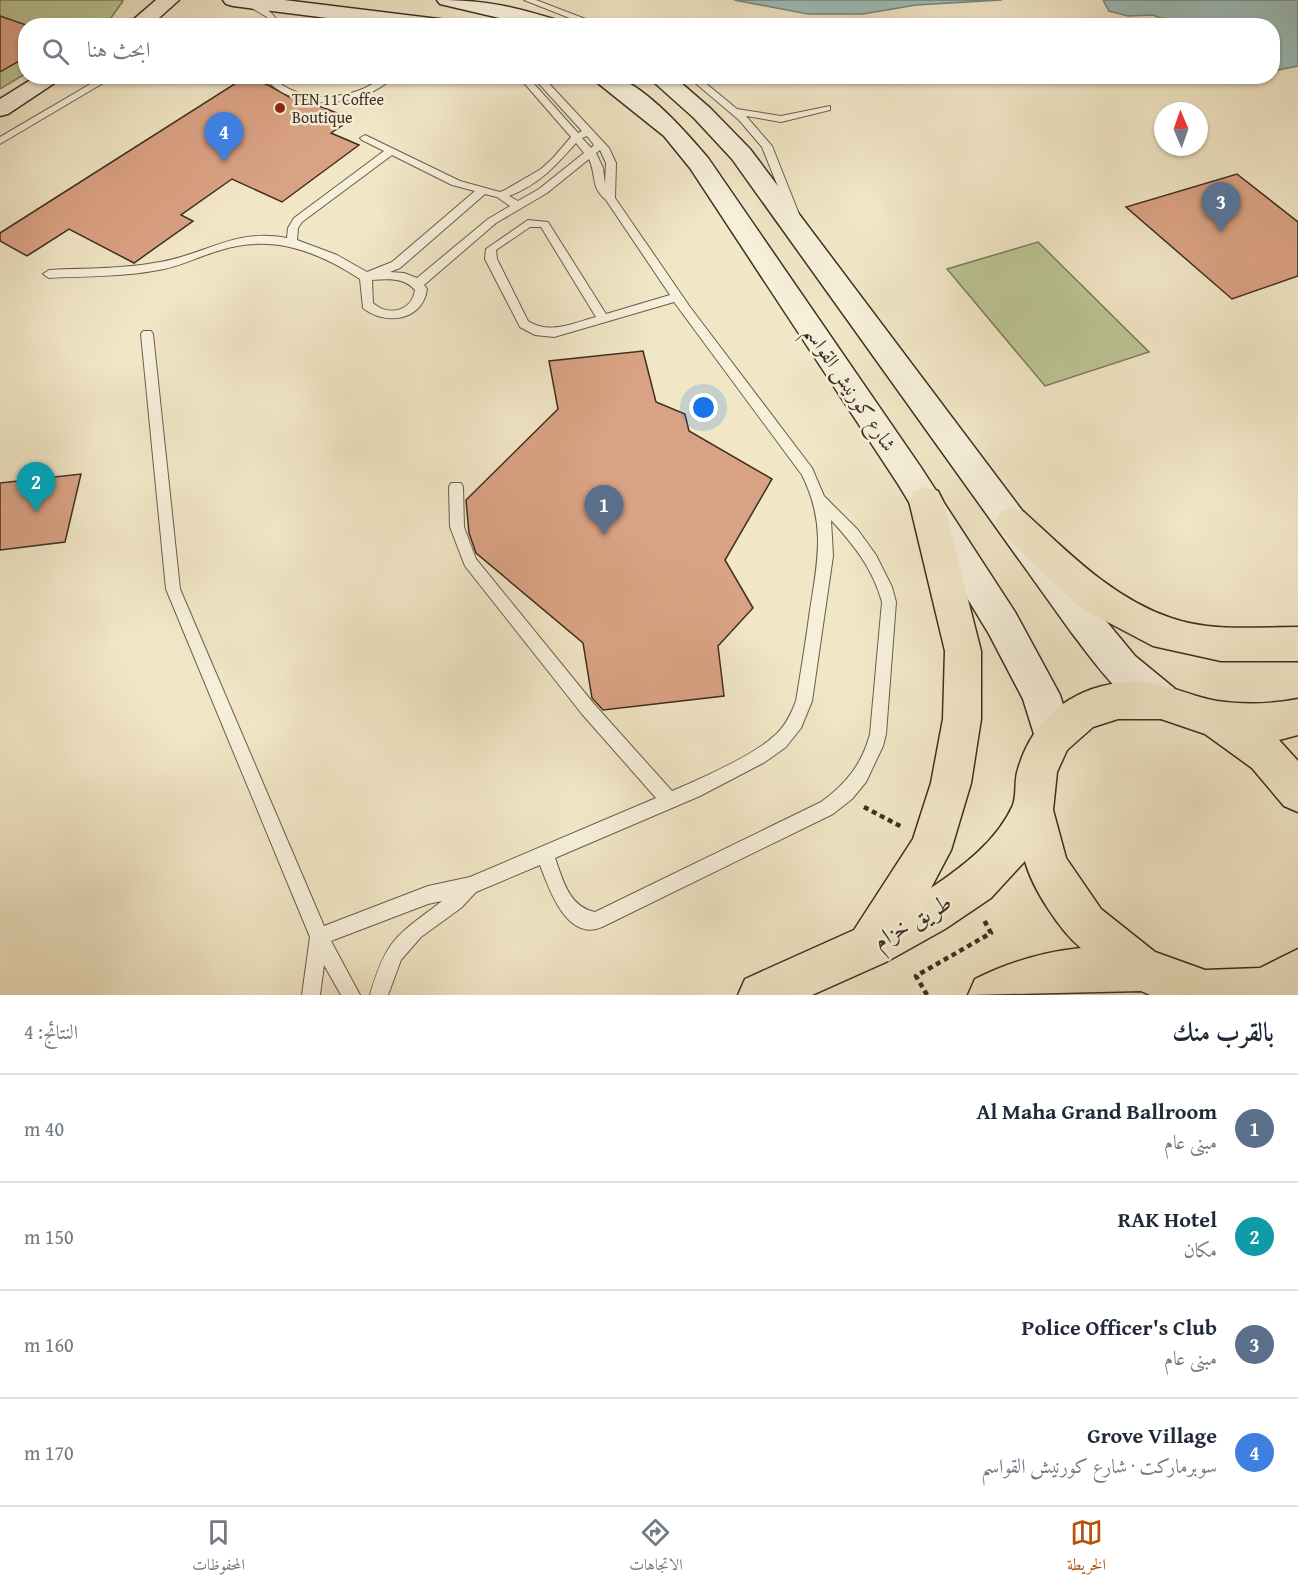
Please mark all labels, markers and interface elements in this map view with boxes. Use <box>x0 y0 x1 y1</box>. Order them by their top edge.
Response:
search box <box>18 18 1280 84</box>
text: ابحث هنا <box>87 33 151 65</box>
icon: search <box>39 35 72 68</box>
place label: TEN 11 Coffee Boutique <box>292 87 384 129</box>
marker: TEN 11 Coffee Boutique <box>273 101 287 115</box>
north arrow <box>1154 102 1208 156</box>
pin: 4 <box>204 112 244 162</box>
pin: 3 <box>1202 182 1240 232</box>
street label: شارع كورنيش القواسم <box>793 319 904 460</box>
your location <box>689 393 718 422</box>
pin: 2 <box>16 462 56 512</box>
pin: 1 <box>584 486 624 535</box>
street label: طريق خزام <box>866 884 960 961</box>
text: بالقرب منك <box>1172 1012 1274 1051</box>
text: النتائج: 4 <box>24 1017 78 1046</box>
text: Al Maha Grand Ballroom <box>976 1095 1217 1127</box>
text: 40 m <box>24 1114 64 1143</box>
text: 1 <box>1249 1114 1260 1143</box>
text: مبنى عام <box>1164 1127 1217 1156</box>
text: RAK Hotel <box>1118 1203 1217 1235</box>
text: 150 m <box>24 1222 74 1251</box>
text: 2 <box>1249 1222 1260 1251</box>
text: مكان <box>1183 1235 1217 1264</box>
text: Police Officer's Club <box>1022 1311 1217 1343</box>
text: 160 m <box>24 1330 74 1359</box>
text: 3 <box>1249 1330 1260 1359</box>
text: مبنى عام <box>1164 1343 1217 1372</box>
text: Grove Village <box>1087 1419 1217 1451</box>
text: 170 m <box>24 1438 74 1467</box>
text: 4 <box>1249 1438 1260 1467</box>
text: سوبرماركت · شارع كورنيش القواسم <box>981 1451 1217 1480</box>
tab: المحفوظات <box>192 1516 245 1580</box>
tab: الاتجاهات <box>629 1516 683 1580</box>
tab: الخريطة <box>1067 1516 1106 1580</box>

